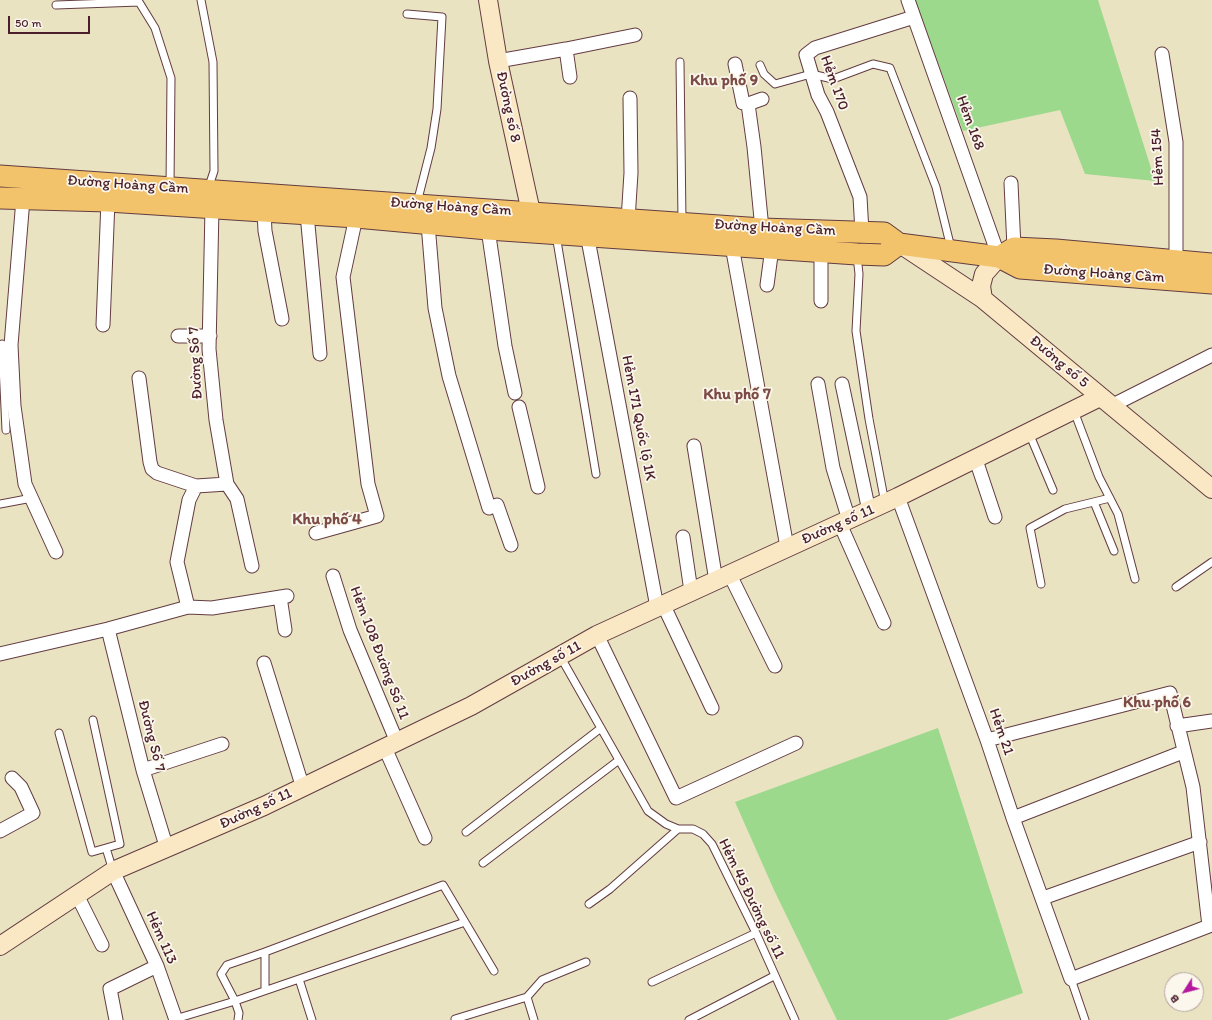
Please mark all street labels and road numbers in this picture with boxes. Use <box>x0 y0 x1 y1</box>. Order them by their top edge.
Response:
street label: Hẻm 170 <box>816 53 852 113</box>
street label: Đường số 8 <box>492 70 524 144</box>
street label: Hẻm 168 <box>952 93 988 153</box>
street label: Hẻm 154 <box>1148 128 1168 186</box>
street label: Đường Hoàng Cầm <box>67 172 189 198</box>
street label: Đường Hoàng Cầm <box>390 194 512 220</box>
street label: Đường Hoàng Cầm <box>714 216 836 240</box>
street label: Đường Hoàng Cầm <box>1043 261 1165 287</box>
street label: Đường Số 7 <box>185 326 207 400</box>
street label: Đường số 5 <box>1026 332 1092 392</box>
street label: Hẻm 171 Quốc lộ 1K <box>617 354 659 482</box>
street label: Đường số 11 <box>799 501 877 549</box>
street label: Hẻm 108 Đường Số 11 <box>345 584 413 722</box>
street label: Đường số 11 <box>508 637 584 691</box>
street label: Đường Số 7 <box>133 698 169 774</box>
street label: Hẻm 21 <box>985 706 1017 758</box>
street label: Đường số 11 <box>217 784 295 834</box>
street label: Hẻm 45 Đường số 11 <box>714 836 788 962</box>
street label: Hẻm 113 <box>141 909 181 967</box>

